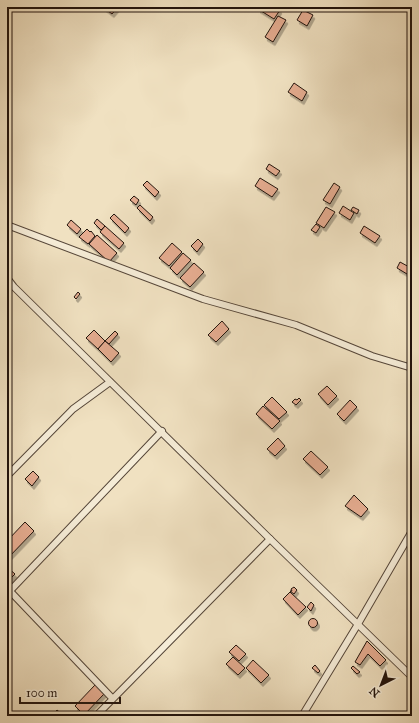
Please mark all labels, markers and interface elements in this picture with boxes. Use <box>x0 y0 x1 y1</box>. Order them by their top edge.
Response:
north arrow <box>361 665 401 705</box>
scale bar <box>20 679 120 705</box>
text: N <box>366 684 382 700</box>
text: 100 m <box>26 686 57 700</box>

